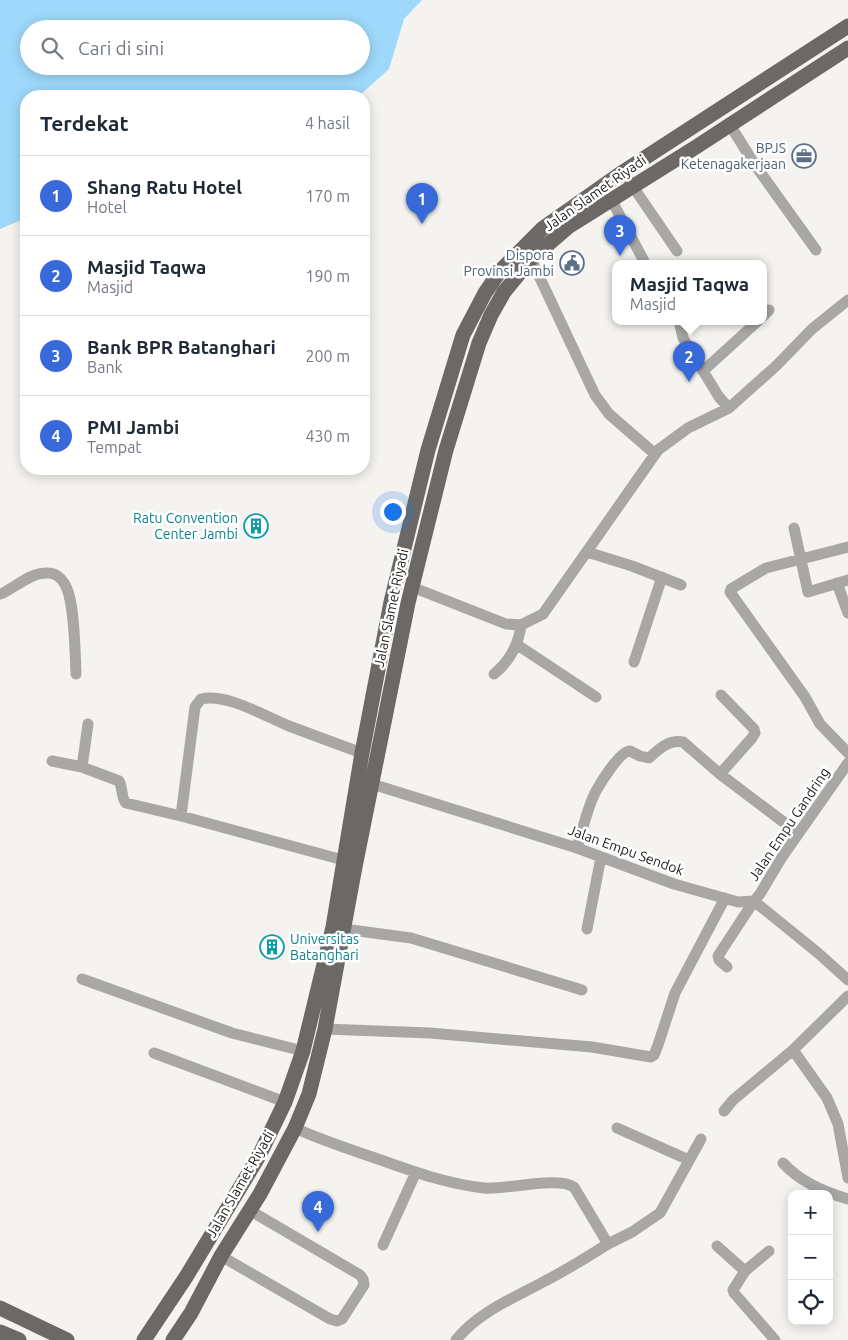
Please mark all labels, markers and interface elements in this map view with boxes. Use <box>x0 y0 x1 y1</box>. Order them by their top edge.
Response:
search box <box>20 20 370 75</box>
icon: search <box>38 34 66 62</box>
text: Cari di sini <box>78 37 164 59</box>
text: Terdekat <box>40 111 128 135</box>
text: 4 hasil <box>305 114 350 132</box>
place label: BPJS Ketenagakerjaan <box>681 140 786 172</box>
office icon: BPJS Ketenagakerjaan <box>791 143 817 169</box>
street label: Jalan Slamet Riyadi <box>541 152 649 234</box>
text: Shang Ratu Hotel <box>87 176 242 198</box>
pin: 1 <box>406 183 438 224</box>
text: 1 <box>51 187 61 205</box>
text: 170 m <box>305 187 350 205</box>
text: Hotel <box>87 198 127 216</box>
pin: 3 <box>604 215 636 256</box>
place label: Dispora Provinsi Jambi <box>464 247 554 279</box>
public building icon: Dispora Provinsi Jambi <box>559 250 585 276</box>
text: Masjid Taqwa <box>87 256 206 278</box>
popup <box>612 260 767 325</box>
text: 2 <box>51 267 61 285</box>
text: 190 m <box>305 267 350 285</box>
text: Masjid Taqwa <box>630 273 749 295</box>
text: Masjid <box>87 278 133 296</box>
text: Masjid <box>630 295 676 313</box>
text: Bank BPR Batanghari <box>87 336 276 358</box>
pin: 2 <box>673 341 705 382</box>
text: 3 <box>51 347 61 365</box>
text: 200 m <box>305 347 350 365</box>
text: Bank <box>87 358 123 376</box>
text: PMI Jambi <box>87 416 179 438</box>
text: 4 <box>51 427 61 445</box>
text: 430 m <box>305 427 350 445</box>
text: Tempat <box>87 438 142 456</box>
your location <box>380 499 406 525</box>
place label: Ratu Convention Center Jambi <box>133 510 238 542</box>
building icon: Ratu Convention Center Jambi <box>243 513 269 539</box>
street label: Jalan Slamet Riyadi <box>371 547 411 669</box>
street label: Jalan Empu Gandring <box>745 764 833 884</box>
street label: Jalan Empu Sendok <box>566 822 686 878</box>
place label: Universitas Batanghari <box>290 931 359 963</box>
building icon: Universitas Batanghari <box>259 934 285 960</box>
street label: Jalan Slamet Riyadi <box>203 1128 277 1240</box>
map controls <box>788 1190 833 1325</box>
button: + <box>788 1190 833 1235</box>
pin: 4 <box>302 1191 334 1232</box>
button: − <box>788 1235 833 1280</box>
button: locate <box>788 1280 833 1325</box>

